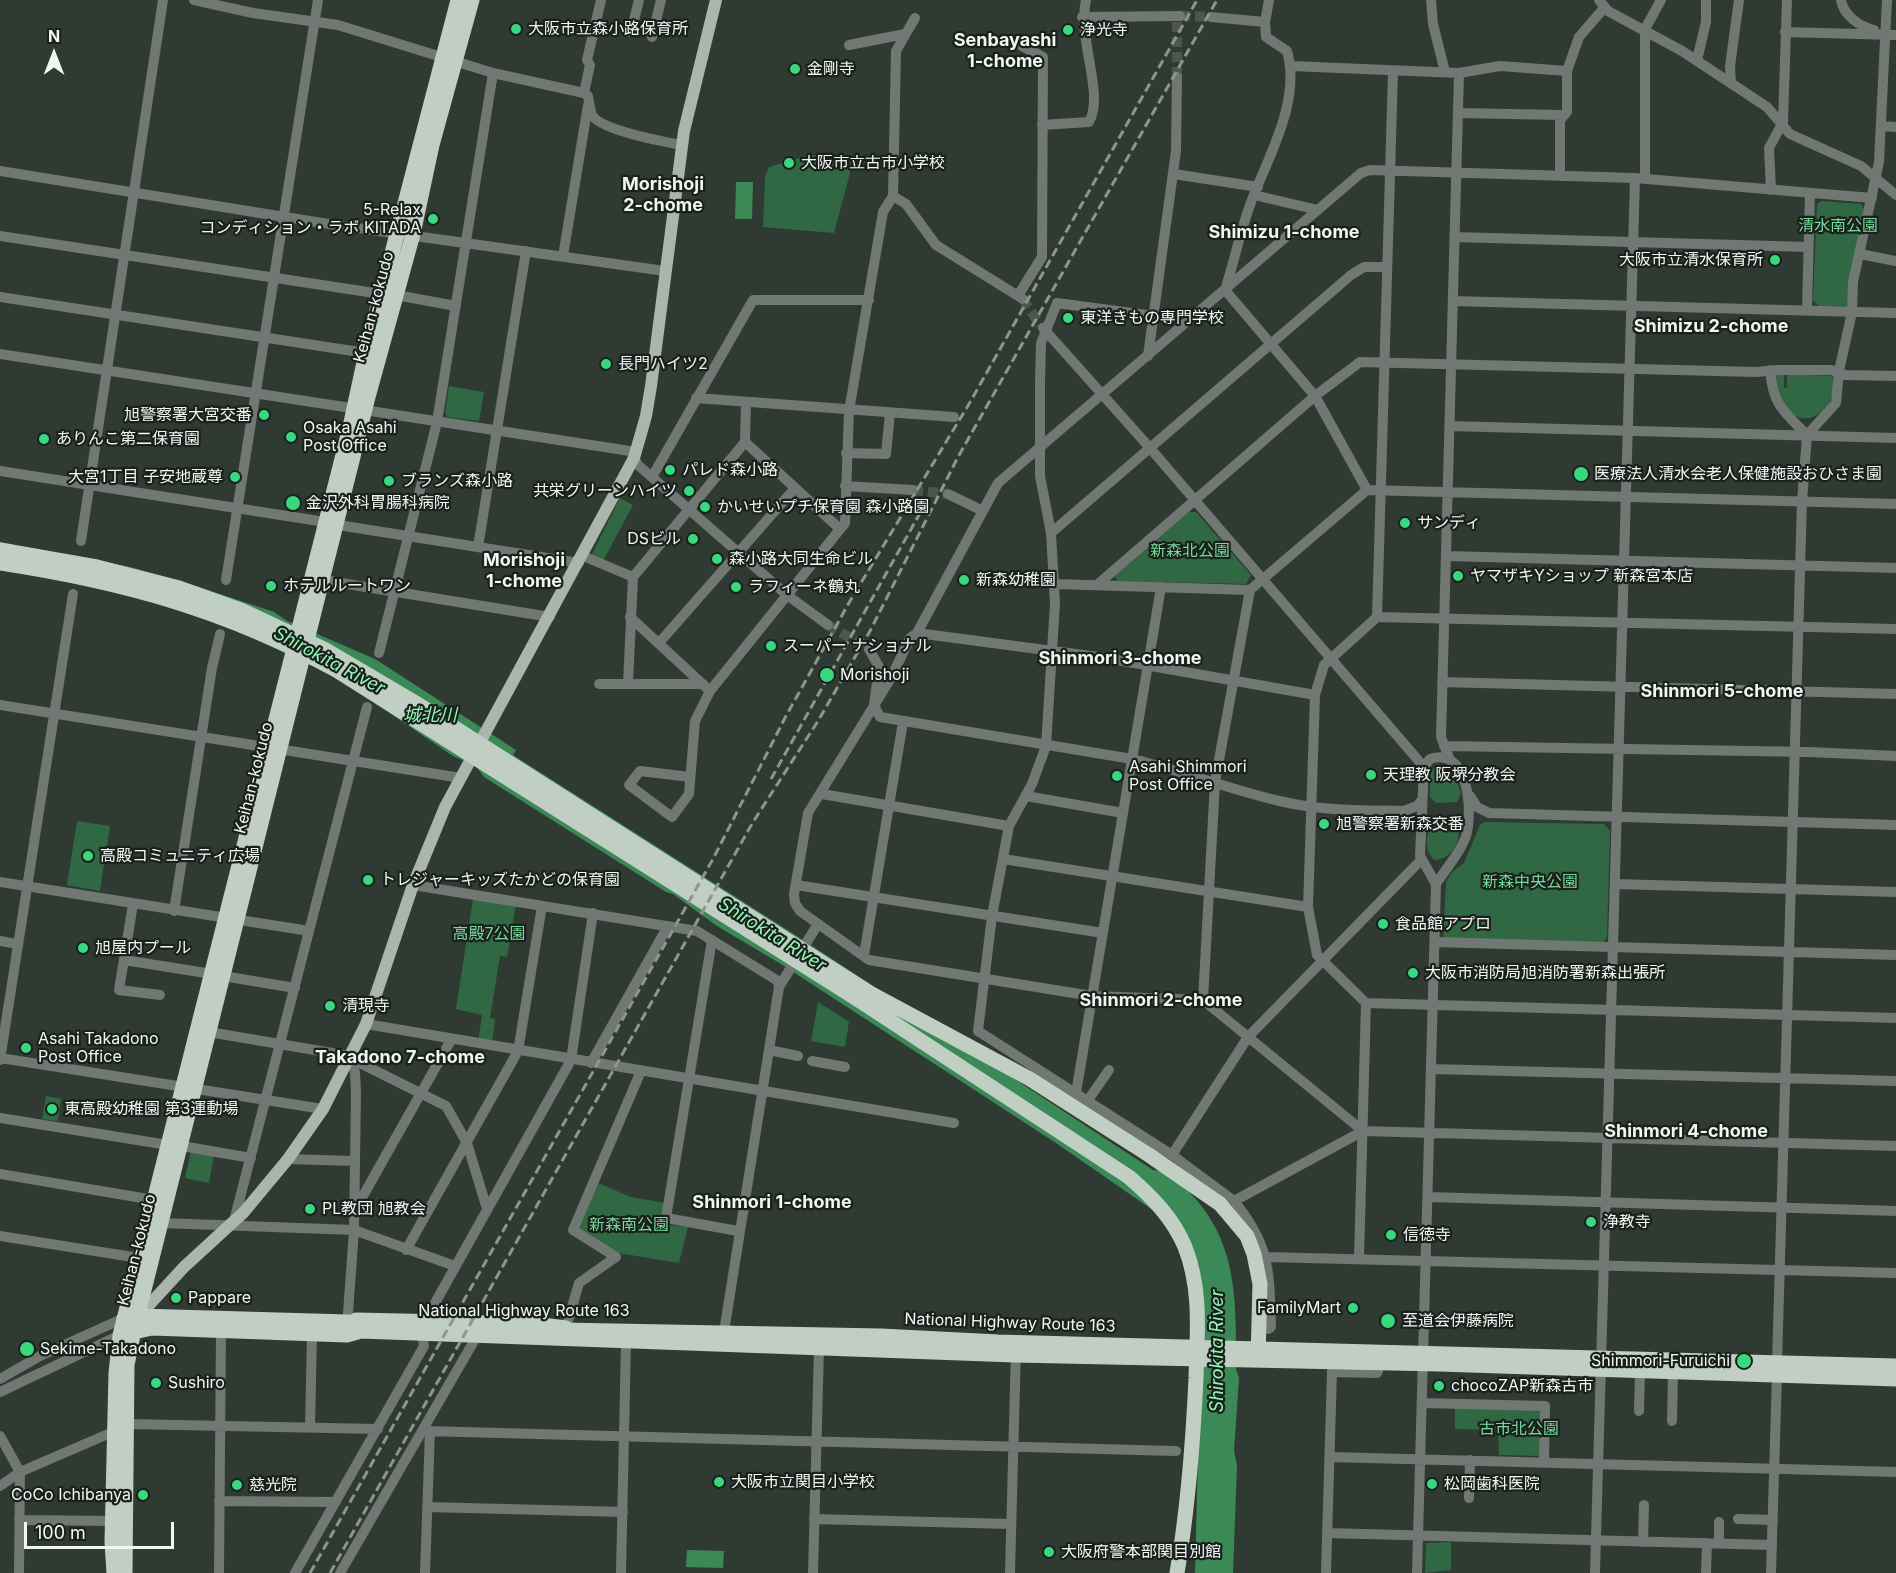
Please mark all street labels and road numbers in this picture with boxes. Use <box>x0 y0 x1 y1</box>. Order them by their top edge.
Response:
street label: Keihan-kokudo <box>350 249 398 365</box>
street label: Keihan-kokudo <box>231 720 277 836</box>
street label: Keihan-kokudo <box>114 1192 160 1308</box>
street label: National Highway Route 163 <box>418 1301 630 1321</box>
street label: National Highway Route 163 <box>904 1310 1116 1336</box>

